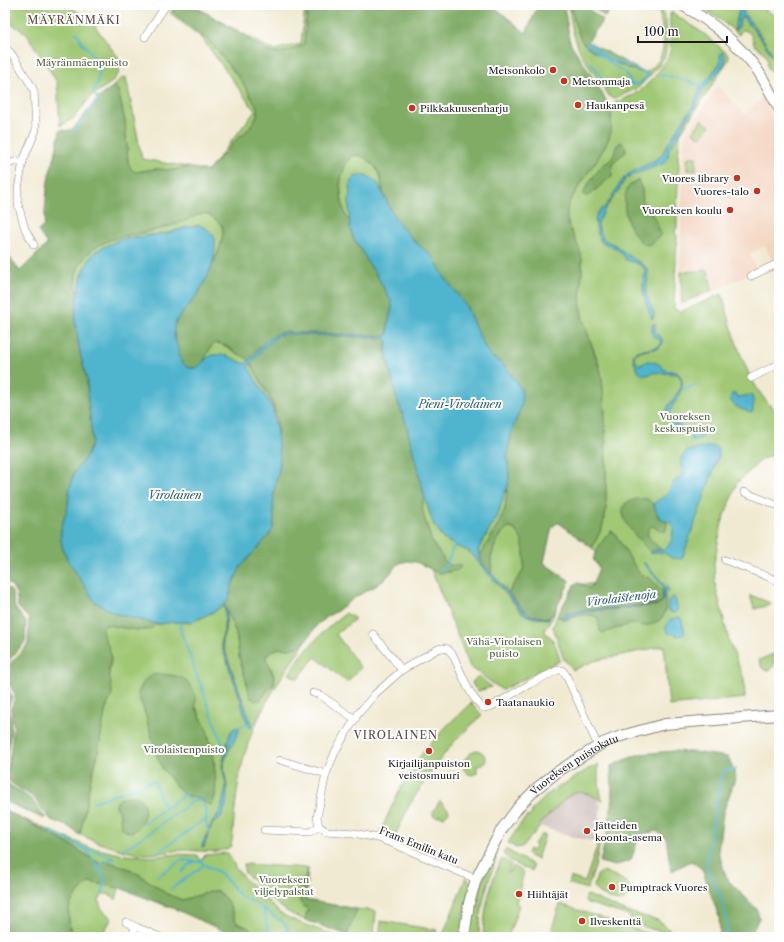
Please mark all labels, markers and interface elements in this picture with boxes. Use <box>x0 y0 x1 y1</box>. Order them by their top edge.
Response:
district label: MÄYRÄNMÄKI <box>27 13 121 27</box>
scale bar <box>638 18 727 44</box>
text: 100 m <box>644 24 679 39</box>
park label: Mäyränmäenpuisto <box>36 56 128 69</box>
place label: Metsonkolo <box>489 64 545 77</box>
marker: Metsonkolo <box>548 65 558 75</box>
place label: Metsonmaja <box>572 75 631 88</box>
marker: Metsonmaja <box>559 76 569 86</box>
place label: Haukanpesä <box>586 99 645 112</box>
marker: Haukanpesä <box>573 100 583 110</box>
place label: Pilkkakuusenharju <box>420 102 508 115</box>
marker: Pilkkakuusenharju <box>407 103 417 113</box>
place label: Vuores library <box>661 172 729 185</box>
marker: Vuores library <box>732 173 742 183</box>
place label: Vuores-talo <box>693 185 749 198</box>
marker: Vuores-talo <box>752 186 762 196</box>
place label: Vuoreksen koulu <box>641 204 722 217</box>
marker: Vuoreksen koulu <box>725 205 735 215</box>
water label: Pieni-Virolainen <box>417 397 502 411</box>
park label: Vuoreksen keskuspuisto <box>655 410 715 435</box>
water label: Virolainen <box>148 488 202 502</box>
water label: Virolaistenoja <box>585 587 657 609</box>
park label: Vähä-Virolaisen puisto <box>465 635 542 660</box>
place label: Taatanaukio <box>496 696 555 709</box>
marker: Taatanaukio <box>483 697 493 707</box>
district label: VIROLAINEN <box>353 728 438 742</box>
street label: Vuoreksen puistokatu <box>527 732 620 799</box>
park label: Virolaistenpuisto <box>143 743 224 756</box>
marker: Kirjailijanpuiston veistosmuuri <box>424 746 434 756</box>
place label: Kirjailijanpuiston veistosmuuri <box>388 757 471 782</box>
place label: Jätteiden koonta-asema <box>593 819 663 844</box>
street label: Frans Emilin katu <box>377 824 460 867</box>
marker: Jätteiden koonta-asema <box>582 826 592 836</box>
park label: Vuoreksen viljelypalstat <box>253 873 314 898</box>
place label: Pumptrack Vuores <box>620 881 707 894</box>
marker: Pumptrack Vuores <box>607 882 617 892</box>
place label: Hiihtäjät <box>527 888 569 901</box>
marker: Hiihtäjät <box>514 889 524 899</box>
place label: Ilveskenttä <box>590 915 642 928</box>
marker: Ilveskenttä <box>577 916 587 926</box>

